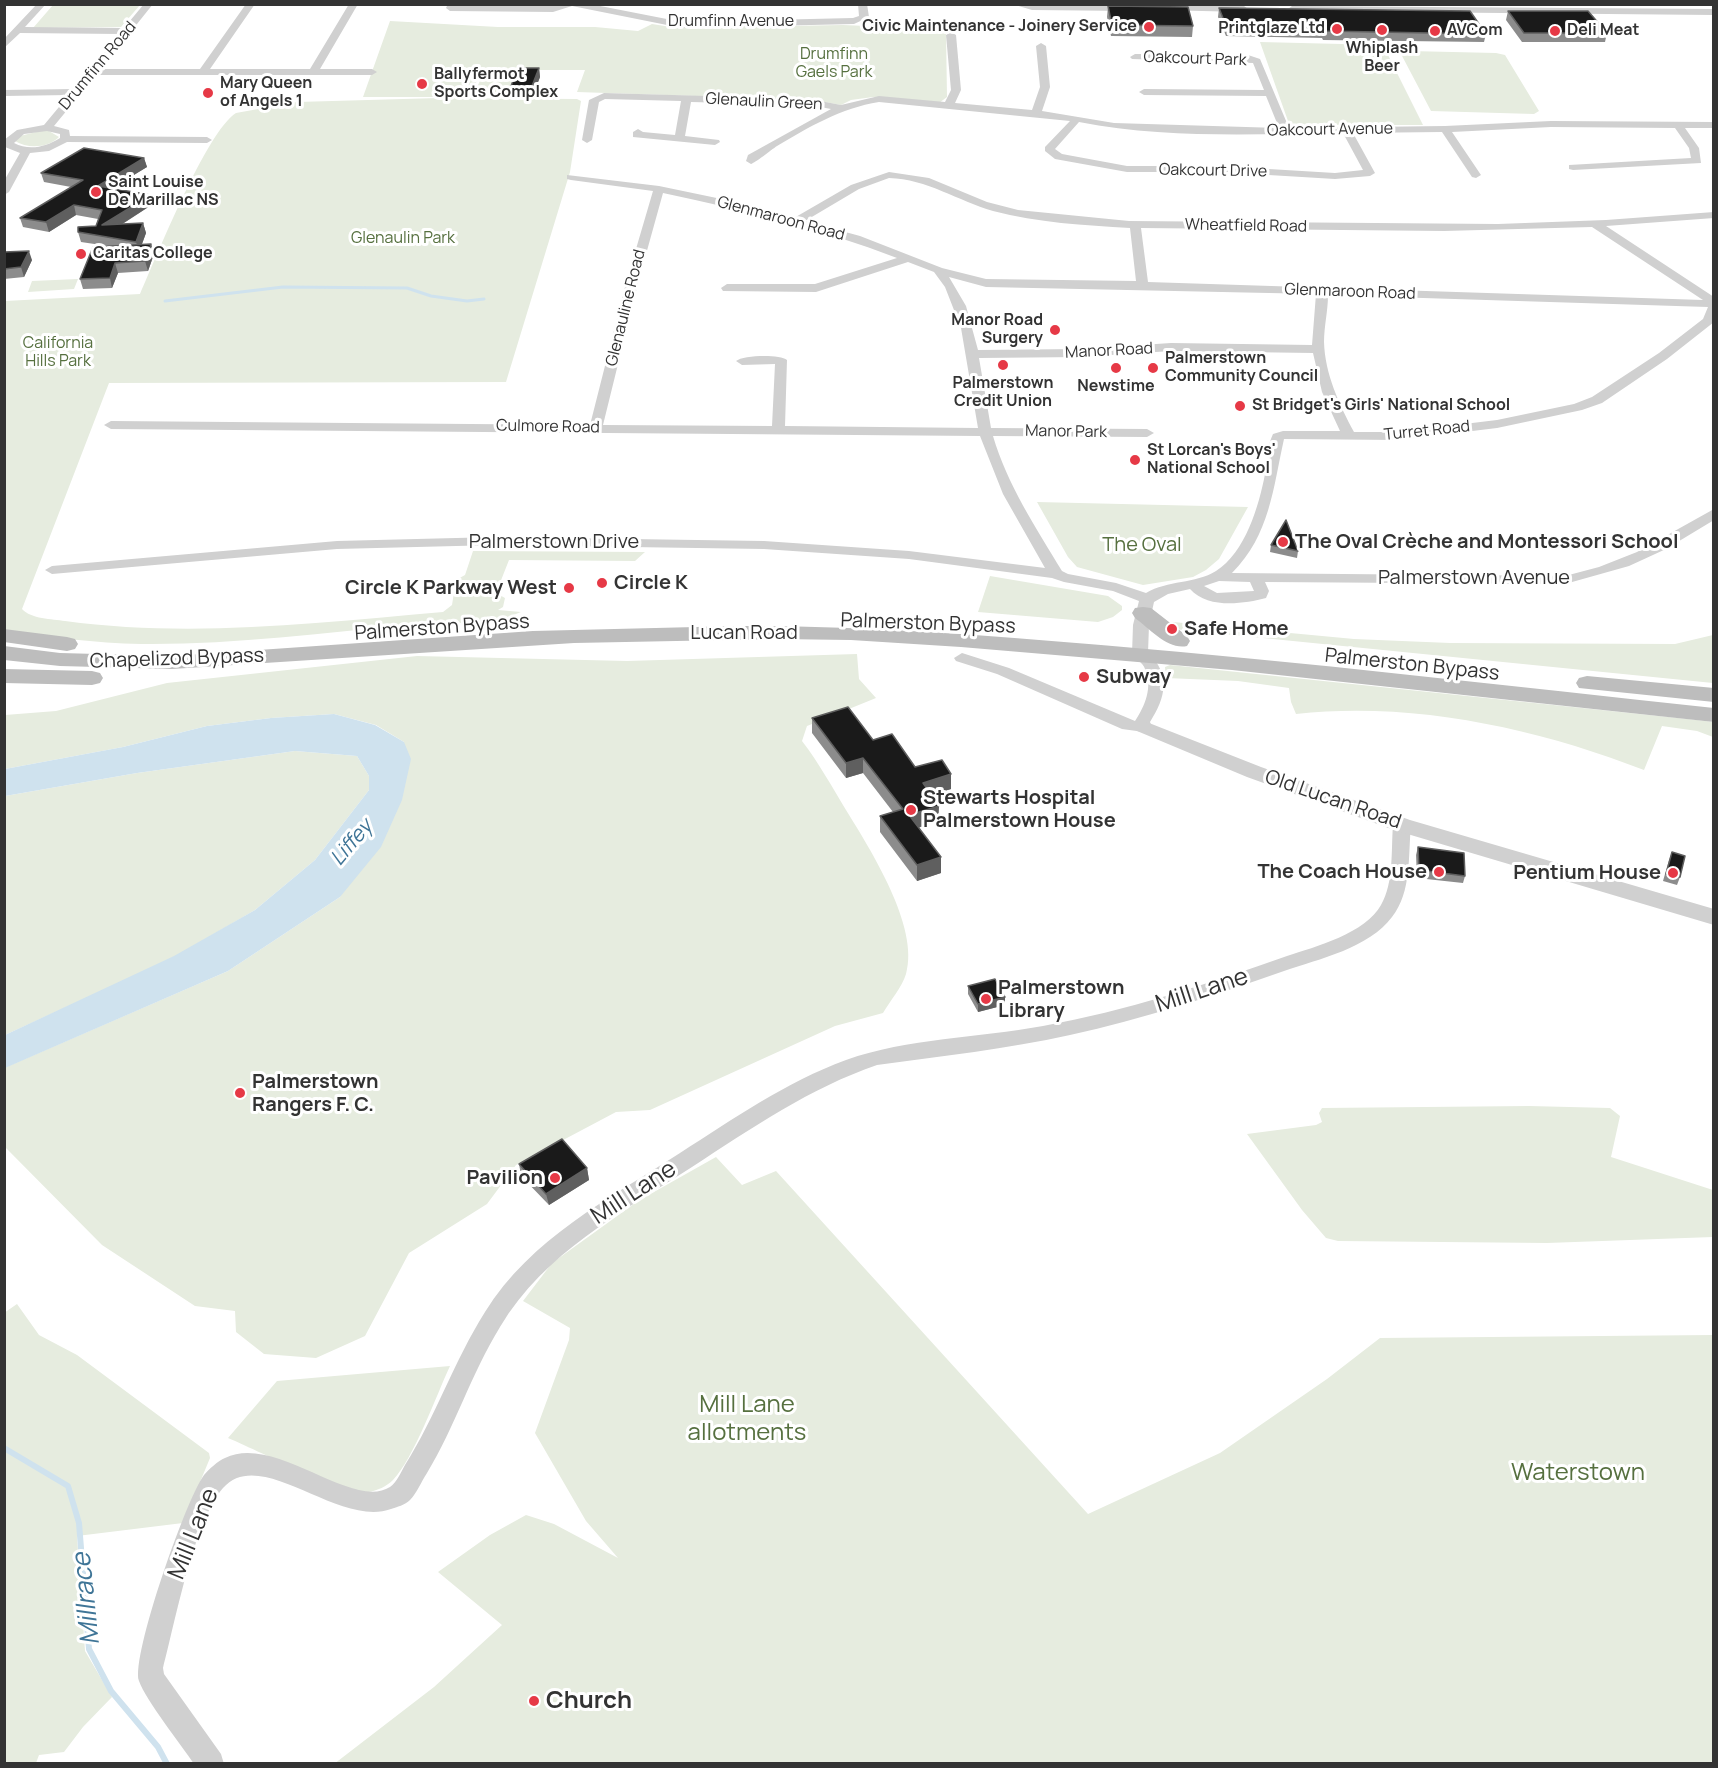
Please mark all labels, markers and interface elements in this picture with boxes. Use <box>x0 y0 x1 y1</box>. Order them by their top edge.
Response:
street label: Drumfinn Avenue <box>668 12 794 32</box>
place label: Civic Maintenance - Joinery Service <box>862 17 1137 37</box>
street label: Drumfinn Road <box>55 18 141 114</box>
place label: Printglaze Ltd <box>1218 19 1325 39</box>
marker: Civic Maintenance - Joinery Service <box>1142 20 1156 34</box>
place label: AVCom <box>1447 21 1503 41</box>
place label: Deli Meat <box>1567 21 1639 41</box>
marker: Printglaze Ltd <box>1330 22 1344 36</box>
marker: Whiplash Beer <box>1375 23 1389 37</box>
marker: AVCom <box>1428 24 1442 38</box>
marker: Deli Meat <box>1548 24 1562 38</box>
place label: Whiplash Beer <box>1346 39 1418 77</box>
park label: Drumfinn Gaels Park <box>796 45 872 83</box>
street label: Oakcourt Park <box>1143 48 1247 70</box>
place label: Ballyfermot Sports Complex <box>434 65 558 103</box>
place label: Mary Queen of Angels 1 <box>220 74 312 112</box>
marker: Ballyfermot Sports Complex <box>415 77 429 91</box>
marker: Mary Queen of Angels 1 <box>201 86 215 100</box>
street label: Glenaulin Green <box>705 89 823 115</box>
street label: Oakcourt Avenue <box>1267 119 1393 141</box>
street label: Oakcourt Drive <box>1159 160 1267 182</box>
place label: Saint Louise De Marillac NS <box>108 173 218 211</box>
marker: Saint Louise De Marillac NS <box>89 185 103 199</box>
street label: Glenmaroon Road <box>715 193 847 245</box>
street label: Wheatfield Road <box>1185 215 1307 237</box>
park label: Glenaulin Park <box>351 229 455 249</box>
place label: Caritas College <box>93 244 213 264</box>
marker: Caritas College <box>74 247 88 261</box>
street label: Glenauline Road <box>602 248 650 368</box>
street label: Glenmaroon Road <box>1284 280 1416 304</box>
place label: Manor Road Surgery <box>951 311 1043 349</box>
marker: Manor Road Surgery <box>1048 323 1062 337</box>
park label: California Hills Park <box>23 334 93 372</box>
street label: Manor Road <box>1064 339 1154 363</box>
place label: Palmerstown Community Council <box>1165 349 1318 387</box>
marker: Palmerstown Credit Union <box>996 358 1010 372</box>
marker: Newstime <box>1109 361 1123 375</box>
marker: Palmerstown Community Council <box>1146 361 1160 375</box>
place label: Palmerstown Credit Union <box>952 374 1054 412</box>
place label: Newstime <box>1077 377 1155 397</box>
place label: St Bridget's Girls' National School <box>1252 396 1510 416</box>
marker: St Bridget's Girls' National School <box>1233 399 1247 413</box>
street label: Culmore Road <box>496 416 600 438</box>
street label: Turret Road <box>1383 417 1471 445</box>
street label: Manor Park <box>1025 422 1107 442</box>
place label: St Lorcan's Boys' National School <box>1147 441 1276 479</box>
marker: St Lorcan's Boys' National School <box>1128 453 1142 467</box>
street label: Palmerstown Drive <box>469 530 639 554</box>
place label: The Oval Crèche and Montessori School <box>1295 530 1679 554</box>
park label: The Oval <box>1102 533 1182 557</box>
marker: The Oval Crèche and Montessori School <box>1276 535 1290 549</box>
street label: Palmerstown Avenue <box>1378 566 1570 590</box>
place label: Circle K <box>614 571 688 595</box>
place label: Circle K Parkway West <box>345 576 557 600</box>
marker: Circle K <box>595 576 609 590</box>
marker: Circle K Parkway West <box>562 581 576 595</box>
street label: Palmerston Bypass <box>840 609 1016 639</box>
street label: Palmerston Bypass <box>354 610 530 646</box>
place label: Safe Home <box>1184 617 1289 641</box>
street label: Lucan Road <box>690 621 798 645</box>
marker: Safe Home <box>1165 622 1179 636</box>
street label: Chapelizod Bypass <box>89 644 265 674</box>
street label: Palmerston Bypass <box>1324 644 1500 686</box>
place label: Subway <box>1096 665 1171 689</box>
marker: Subway <box>1077 670 1091 684</box>
street label: Old Lucan Road <box>1262 765 1404 835</box>
place label: Stewarts Hospital Palmerstown House <box>923 786 1116 833</box>
marker: Stewarts Hospital Palmerstown House <box>904 803 918 817</box>
water label: Liffey <box>326 815 378 871</box>
place label: The Coach House <box>1257 860 1427 884</box>
place label: Pentium House <box>1513 861 1661 885</box>
marker: The Coach House <box>1432 865 1446 879</box>
marker: Pentium House <box>1666 866 1680 880</box>
street label: Mill Lane <box>1152 963 1252 1019</box>
place label: Palmerstown Library <box>998 976 1125 1023</box>
marker: Palmerstown Library <box>979 992 993 1006</box>
place label: Palmerstown Rangers F. C. <box>252 1070 379 1117</box>
marker: Palmerstown Rangers F. C. <box>233 1086 247 1100</box>
street label: Mill Lane <box>586 1155 682 1231</box>
place label: Pavilion <box>467 1166 543 1190</box>
marker: Pavilion <box>548 1171 562 1185</box>
park label: Mill Lane allotments <box>688 1391 806 1447</box>
park label: Waterstown <box>1511 1459 1645 1487</box>
street label: Mill Lane <box>163 1484 225 1584</box>
water label: Millrace <box>67 1551 107 1647</box>
place label: Church <box>546 1687 632 1715</box>
marker: Church <box>527 1694 541 1708</box>

